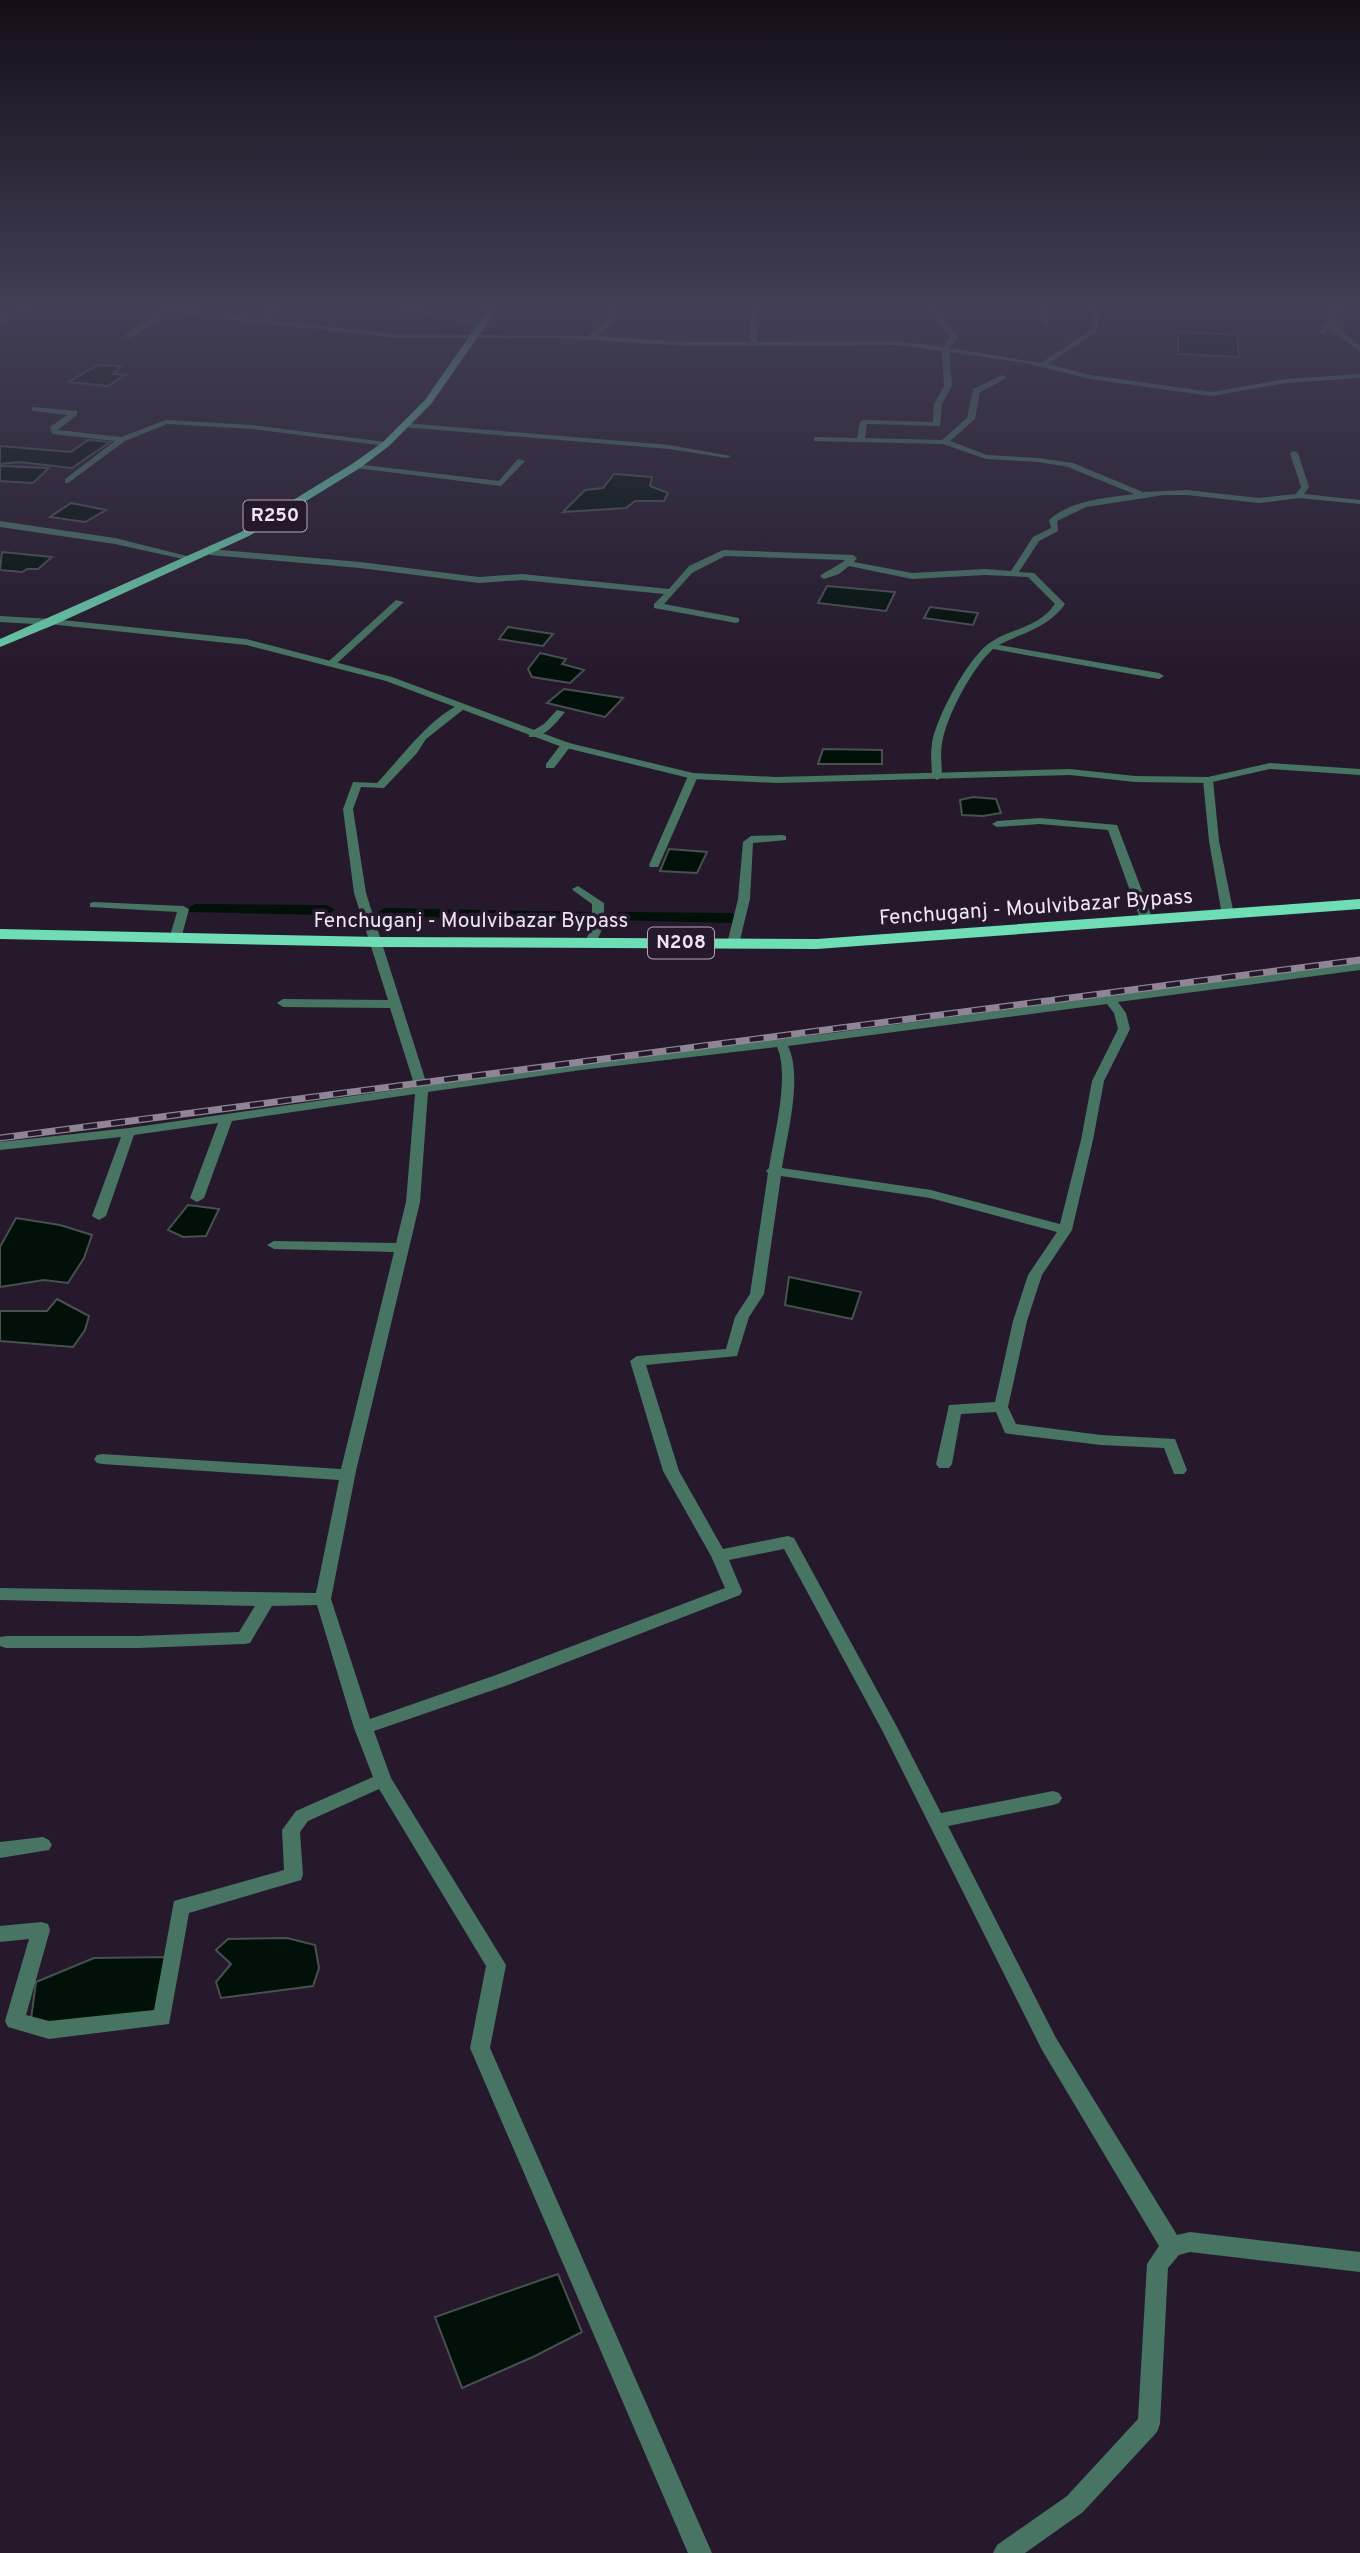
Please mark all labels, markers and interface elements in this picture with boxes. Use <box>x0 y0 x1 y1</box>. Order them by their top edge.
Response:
road number: R250 <box>244 500 306 531</box>
street label: Fenchuganj - Moulvibazar Bypass <box>878 884 1194 932</box>
street label: Fenchuganj - Moulvibazar Bypass <box>314 908 628 935</box>
road number: N208 <box>648 928 714 959</box>

